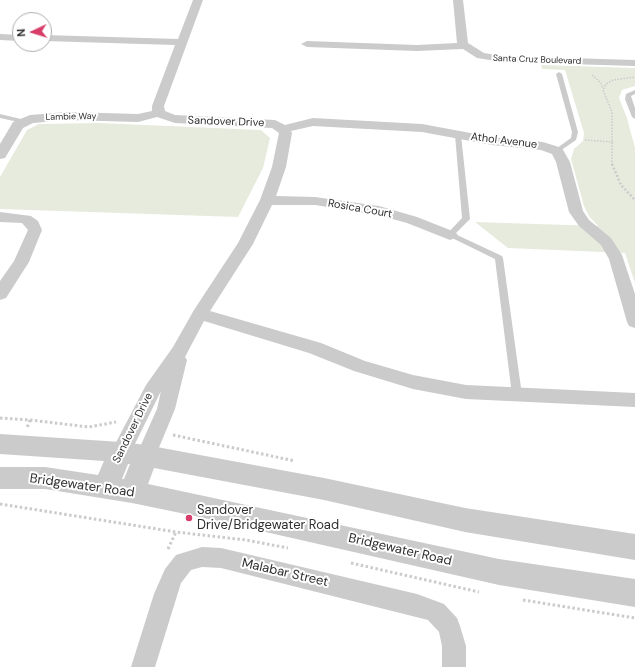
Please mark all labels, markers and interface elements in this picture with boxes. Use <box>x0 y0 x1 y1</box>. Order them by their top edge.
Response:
north arrow <box>12 12 52 52</box>
text: N <box>14 28 28 37</box>
street label: Santa Cruz Boulevard <box>493 53 581 67</box>
street label: Lambie Way <box>45 111 97 123</box>
street label: Sandover Drive <box>187 114 265 130</box>
street label: Athol Avenue <box>470 130 538 152</box>
street label: Rosica Court <box>327 197 393 221</box>
street label: Sandover Drive <box>110 391 156 465</box>
street label: Bridgewater Road <box>29 471 135 501</box>
place label: Sandover Drive/Bridgewater Road <box>197 503 339 534</box>
marker: Sandover Drive/Bridgewater Road <box>184 513 194 523</box>
street label: Bridgewater Road <box>347 531 453 569</box>
street label: Malabar Street <box>240 555 330 591</box>

